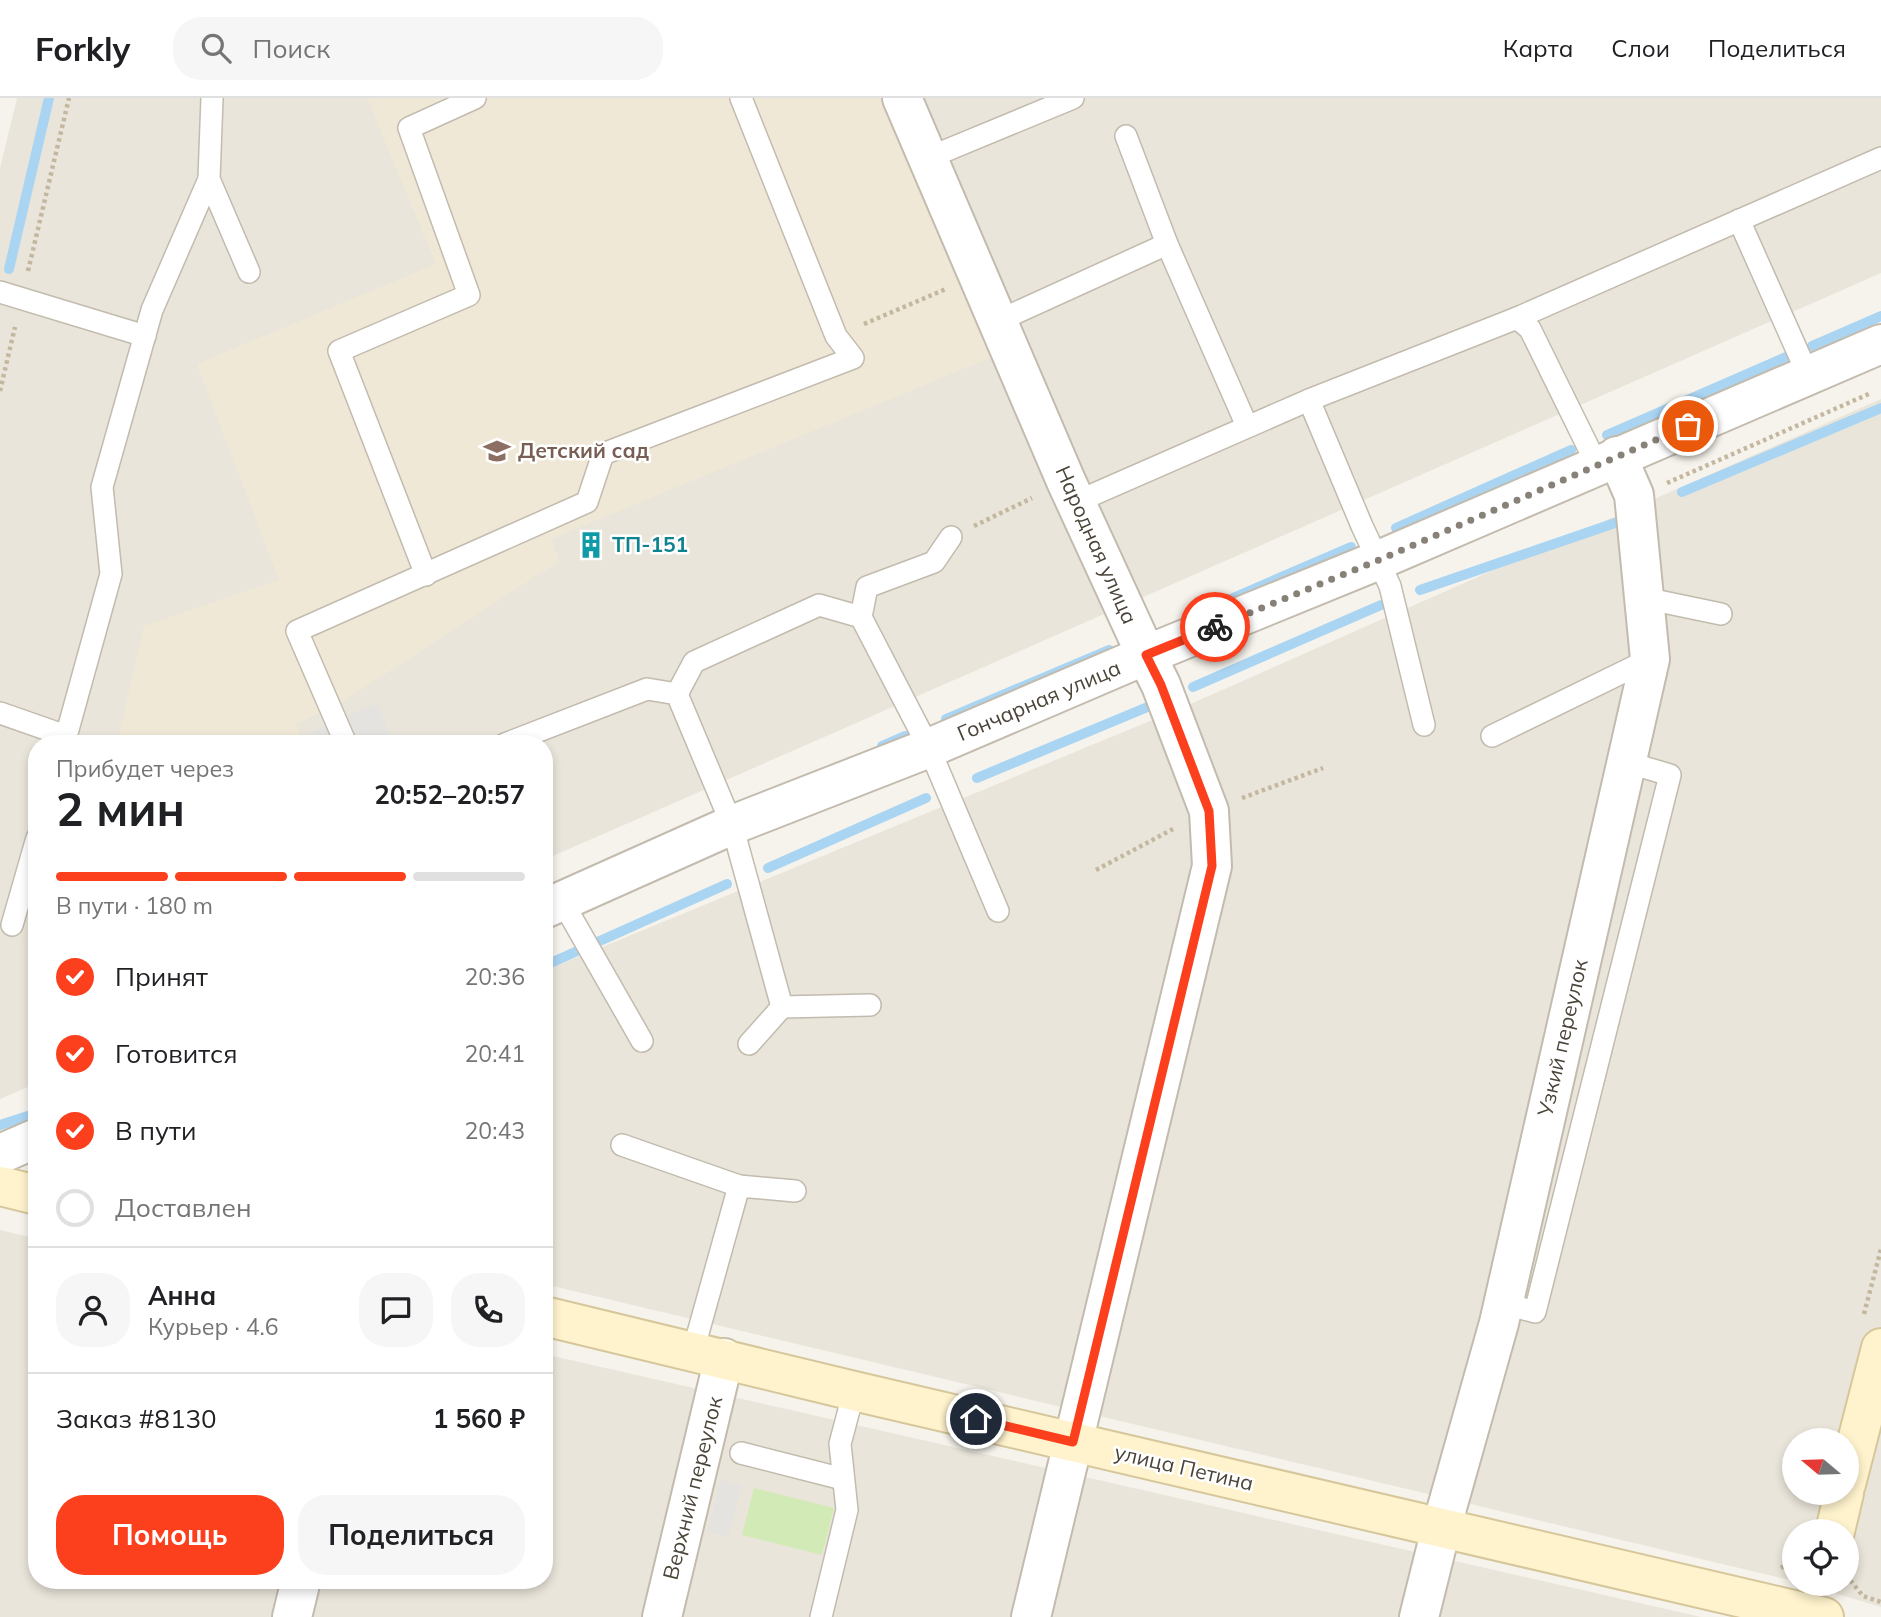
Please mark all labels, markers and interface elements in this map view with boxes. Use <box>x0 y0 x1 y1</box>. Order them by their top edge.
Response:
search box <box>173 17 663 80</box>
text: Forkly <box>35 28 131 69</box>
icon: search <box>197 29 235 67</box>
text: Поиск <box>253 32 330 65</box>
text: Карта <box>1503 33 1573 63</box>
text: Слои <box>1611 33 1670 63</box>
text: Поделиться <box>1708 33 1846 63</box>
pin <box>1658 396 1718 456</box>
icon: bag <box>1669 407 1707 445</box>
school or university icon: Детский сад <box>482 436 512 466</box>
place label: Детский сад <box>518 437 649 463</box>
street label: Народная улица <box>1050 462 1143 628</box>
building icon: ТП-151 <box>576 530 606 560</box>
place label: ТП-151 <box>612 531 688 557</box>
courier <box>1180 592 1250 662</box>
icon: bike <box>1196 608 1234 646</box>
street label: Гончарная улица <box>953 654 1124 746</box>
text: Прибудет через <box>56 754 234 783</box>
text: 20:52–20:57 <box>374 778 525 811</box>
text: 2 мин <box>56 780 185 838</box>
text: В пути · 180 m <box>56 891 213 920</box>
street label: Узкий переулок <box>1531 956 1593 1120</box>
icon: check <box>56 958 94 996</box>
text: Принят <box>115 960 208 993</box>
text: 20:36 <box>465 962 525 991</box>
icon: check <box>56 1035 94 1073</box>
text: Готовится <box>115 1037 238 1070</box>
text: 20:41 <box>465 1039 525 1068</box>
icon: check <box>56 1112 94 1150</box>
text: В пути <box>115 1114 196 1147</box>
text: 20:43 <box>465 1116 525 1145</box>
text: Доставлен <box>115 1191 252 1224</box>
button: person <box>56 1273 130 1347</box>
button: chat <box>359 1273 433 1347</box>
button: phone <box>451 1273 525 1347</box>
text: Анна <box>148 1279 216 1312</box>
text: Курьер · 4.6 <box>148 1312 279 1341</box>
pin <box>946 1389 1006 1449</box>
street label: Верхний переулок <box>657 1393 728 1582</box>
icon: home <box>957 1400 995 1438</box>
text: Заказ #8130 <box>56 1402 217 1435</box>
text: 1 560 ₽ <box>433 1402 525 1435</box>
north arrow <box>1782 1428 1858 1505</box>
map controls <box>1782 1428 1859 1596</box>
street label: улица Петина <box>1112 1438 1256 1496</box>
button: Помощь <box>56 1495 284 1575</box>
button: Поделиться <box>298 1495 525 1575</box>
button: locate <box>1782 1519 1859 1596</box>

